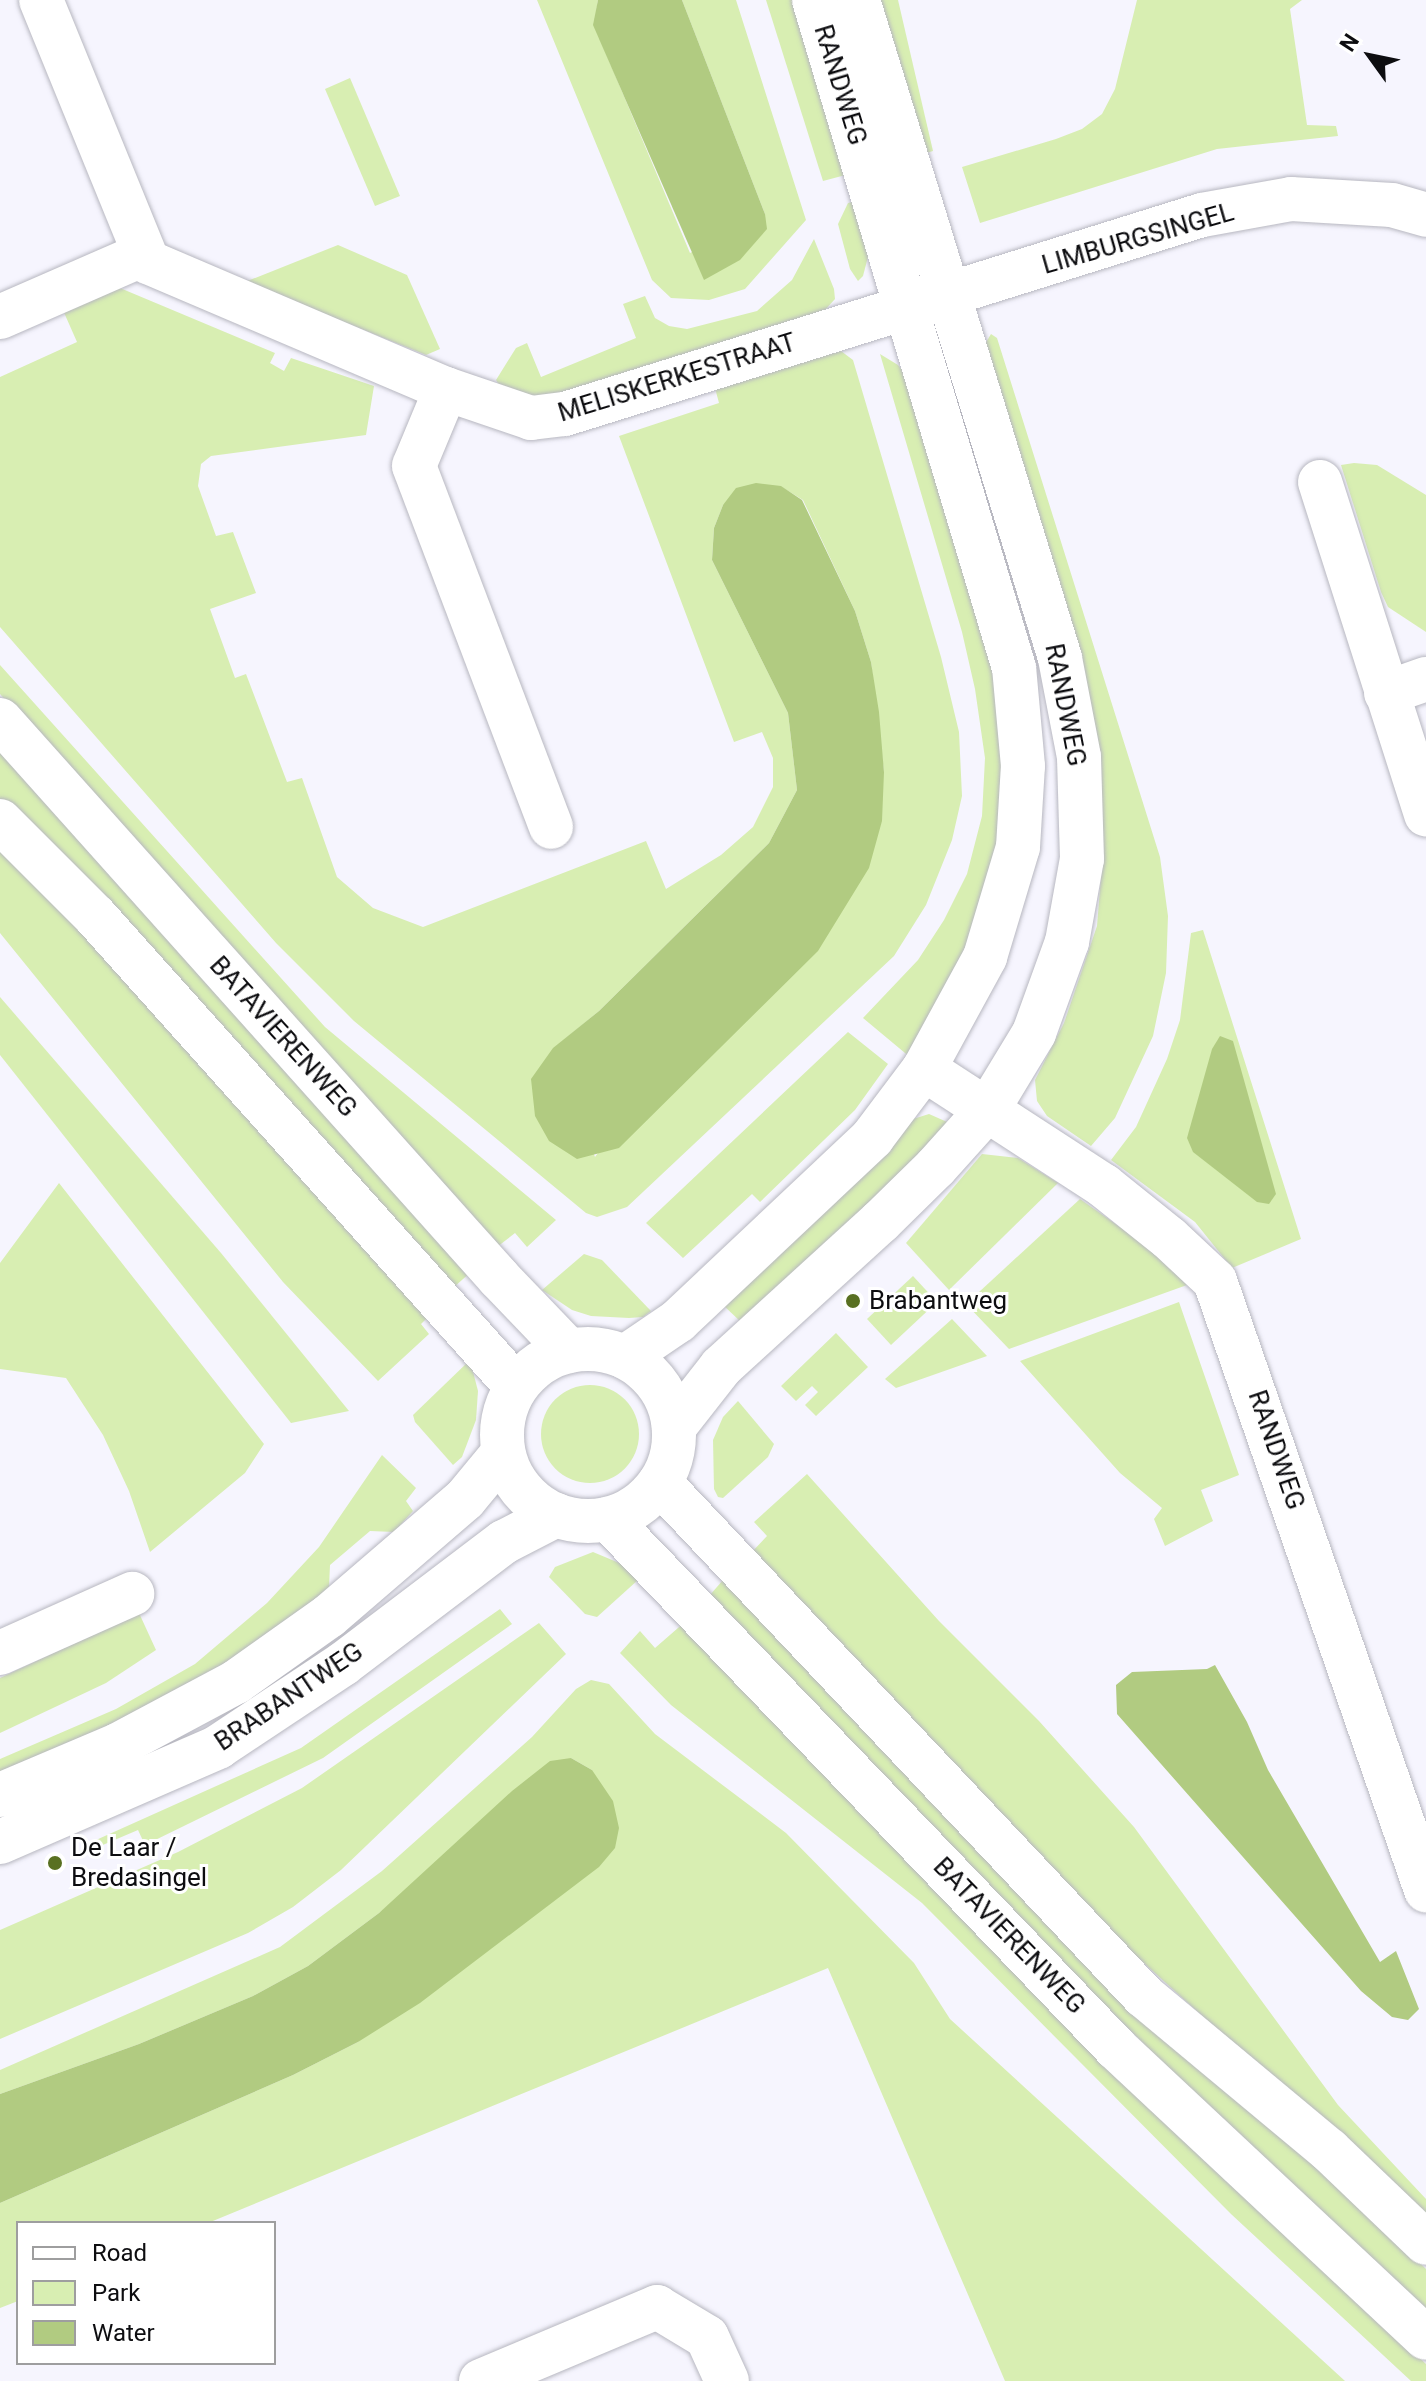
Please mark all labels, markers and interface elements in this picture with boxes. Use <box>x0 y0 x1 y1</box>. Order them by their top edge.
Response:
north arrow <box>1330 16 1410 96</box>
street label: RANDWEG <box>807 21 873 149</box>
text: N <box>1335 29 1364 56</box>
street label: LIMBURGSINGEL <box>1038 197 1238 281</box>
street label: MELISKERKESTRAAT <box>554 327 800 429</box>
street label: RANDWEG <box>1038 641 1092 769</box>
street label: BATAVIERENWEG <box>203 950 363 1124</box>
place label: Brabantweg <box>869 1285 1007 1317</box>
marker: Brabantweg <box>844 1292 862 1310</box>
street label: RANDWEG <box>1241 1386 1311 1514</box>
street label: BRABANTWEG <box>209 1636 369 1758</box>
place label: De Laar / Bredasingel <box>71 1832 207 1894</box>
street label: BATAVIERENWEG <box>927 1851 1091 2021</box>
marker: De Laar / Bredasingel <box>46 1854 64 1872</box>
legend <box>16 2221 276 2365</box>
text: Road <box>92 2239 147 2267</box>
text: Park <box>92 2279 140 2307</box>
text: Water <box>92 2319 155 2347</box>

